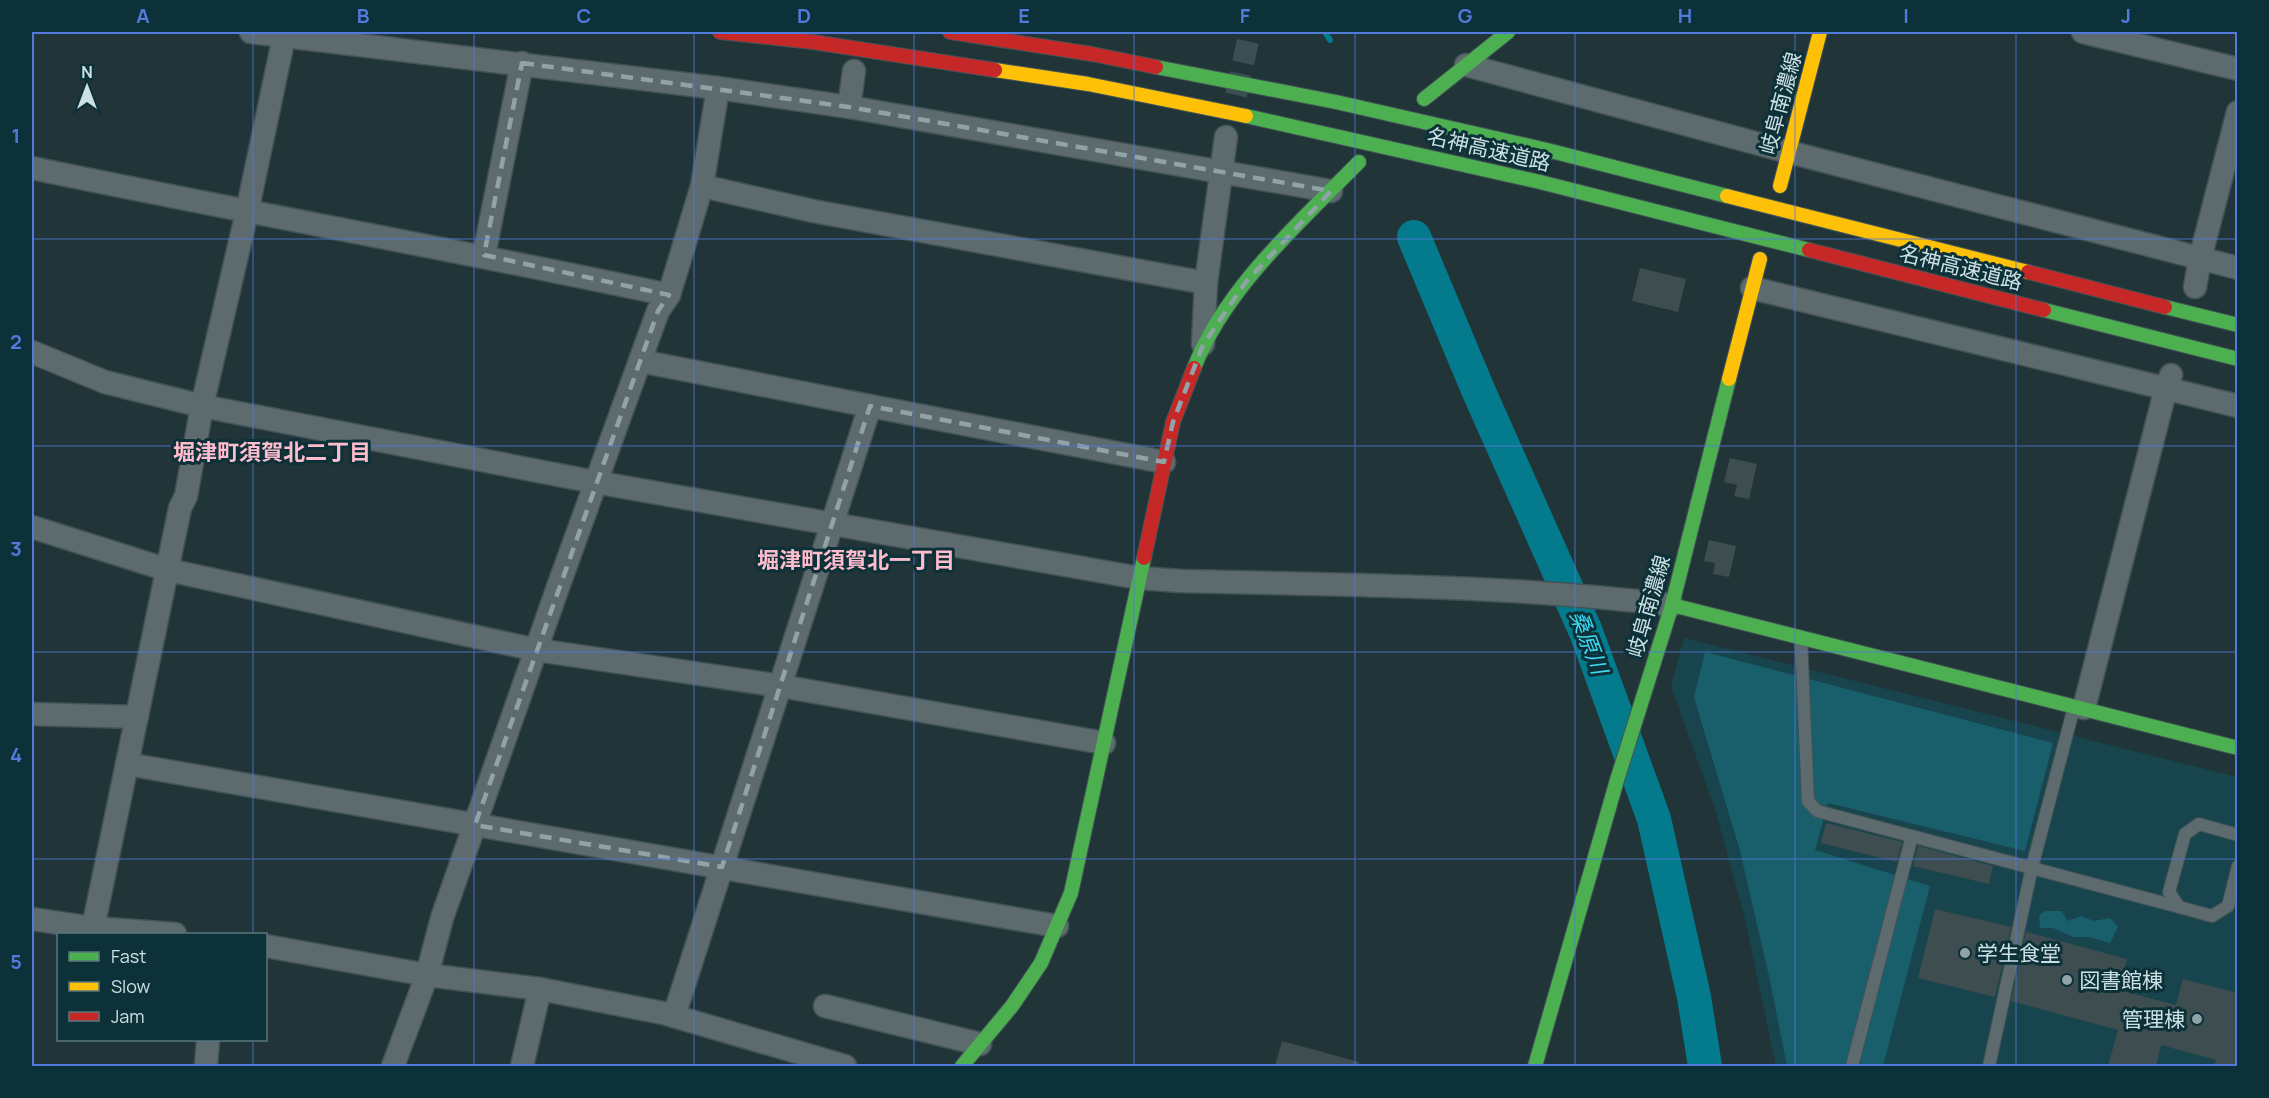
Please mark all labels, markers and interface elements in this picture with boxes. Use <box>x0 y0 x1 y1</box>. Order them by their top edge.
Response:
text: A <box>136 2 150 29</box>
text: B <box>357 2 370 29</box>
text: C <box>577 2 591 29</box>
text: D <box>797 2 811 29</box>
text: E <box>1018 2 1030 29</box>
text: F <box>1240 2 1251 29</box>
text: G <box>1458 2 1473 29</box>
text: H <box>1678 2 1692 29</box>
text: I <box>1903 2 1909 29</box>
text: J <box>2121 2 2131 29</box>
street label: 岐阜南濃線 <box>1753 49 1807 157</box>
north arrow <box>57 57 117 117</box>
text: N <box>81 61 93 83</box>
street label: 名神高速道路 <box>1424 121 1554 177</box>
text: 1 <box>12 122 20 149</box>
street label: 名神高速道路 <box>1896 238 2026 296</box>
text: 2 <box>10 328 22 355</box>
district label: 堀津町須賀北二丁目 <box>173 437 371 467</box>
text: 3 <box>10 535 22 562</box>
district label: 堀津町須賀北一丁目 <box>757 545 955 575</box>
street label: 岐阜南濃線 <box>1620 552 1676 660</box>
water label: 桑原川 <box>1563 606 1616 680</box>
text: 4 <box>10 741 22 768</box>
legend <box>57 933 267 1041</box>
place label: 学生食堂 <box>1977 939 2061 967</box>
text: Fast <box>111 944 146 968</box>
marker: 学生食堂 <box>1958 946 1972 960</box>
text: 5 <box>10 948 22 975</box>
place label: 図書館棟 <box>2079 966 2163 994</box>
marker: 図書館棟 <box>2060 973 2074 987</box>
text: Slow <box>111 974 151 998</box>
text: Jam <box>111 1004 145 1028</box>
place label: 管理棟 <box>2122 1005 2185 1033</box>
marker: 管理棟 <box>2190 1012 2204 1026</box>

